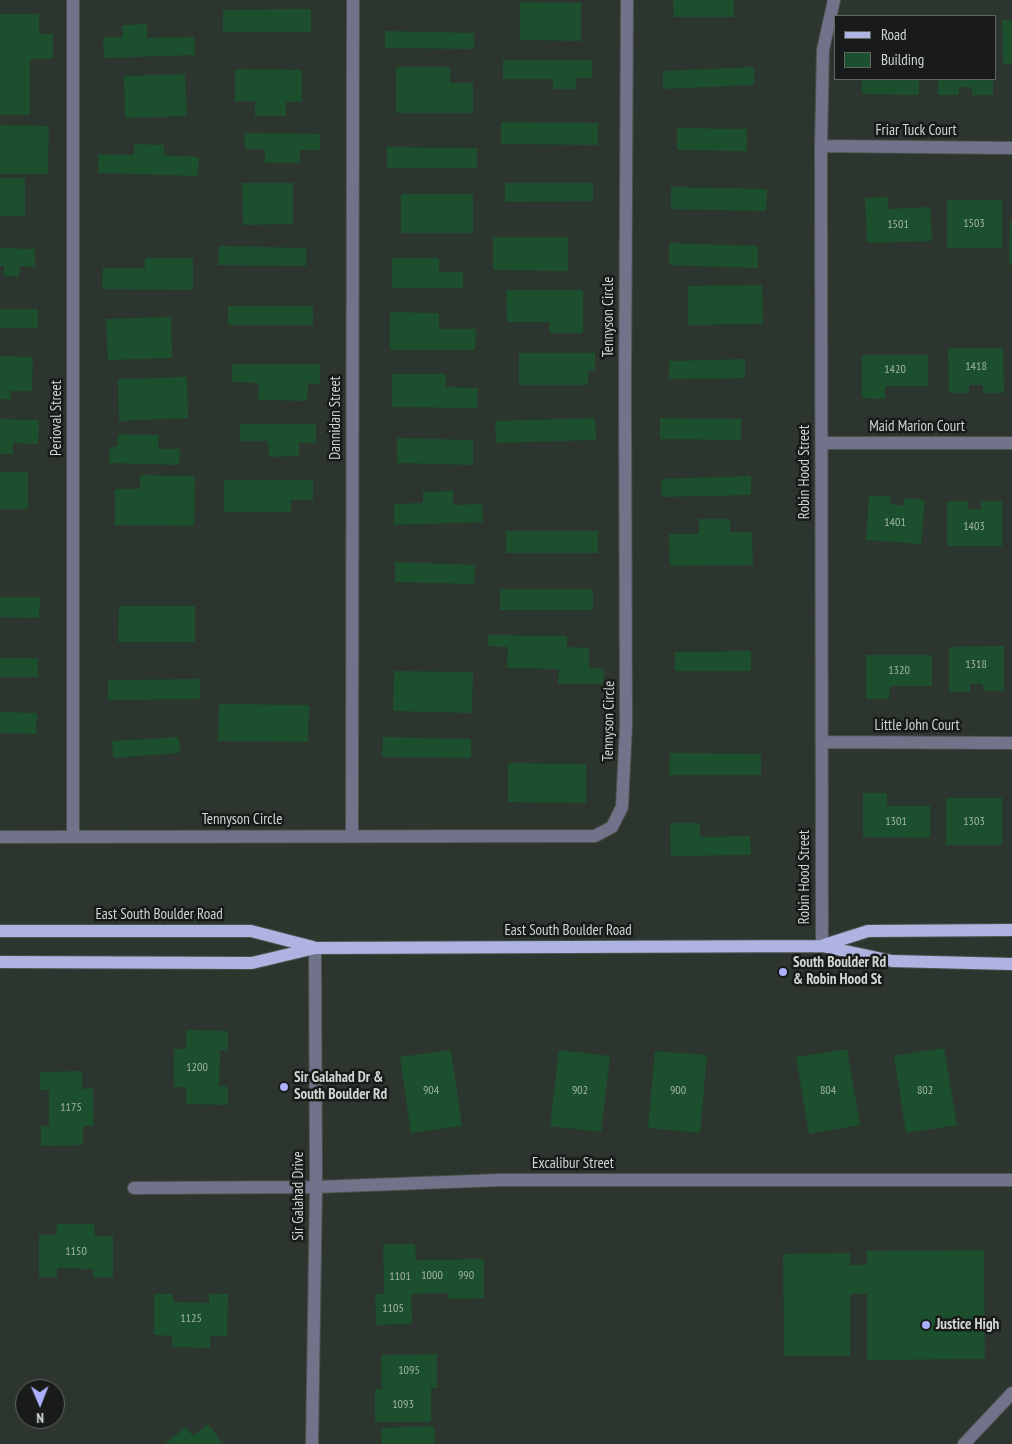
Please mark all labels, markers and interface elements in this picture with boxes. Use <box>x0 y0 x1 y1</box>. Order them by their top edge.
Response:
legend <box>834 15 997 80</box>
text: Road <box>881 25 907 44</box>
text: Building <box>881 50 924 69</box>
street label: Friar Tuck Court <box>875 122 957 140</box>
house number: 1503 <box>963 217 985 231</box>
house number: 1501 <box>887 218 909 232</box>
street label: Tennyson Circle <box>600 277 618 357</box>
house number: 1418 <box>965 360 987 374</box>
house number: 1420 <box>884 363 906 377</box>
street label: Dannidan Street <box>327 376 345 460</box>
street label: Perioval Street <box>48 380 66 456</box>
street label: Maid Marion Court <box>869 418 965 436</box>
street label: Robin Hood Street <box>796 425 814 519</box>
house number: 1401 <box>884 516 906 530</box>
house number: 1403 <box>963 520 985 534</box>
house number: 1318 <box>965 658 987 672</box>
house number: 1320 <box>888 664 910 678</box>
street label: Tennyson Circle <box>599 680 619 762</box>
street label: Little John Court <box>874 717 960 735</box>
street label: Tennyson Circle <box>202 811 282 829</box>
house number: 1301 <box>885 815 907 829</box>
house number: 1303 <box>963 815 985 829</box>
street label: Robin Hood Street <box>796 830 814 924</box>
street label: East South Boulder Road <box>95 906 223 924</box>
street label: East South Boulder Road <box>504 922 632 940</box>
place label: South Boulder Rd & Robin Hood St <box>793 954 886 989</box>
marker: South Boulder Rd & Robin Hood St <box>777 966 789 978</box>
house number: 1200 <box>186 1061 208 1075</box>
place label: Sir Galahad Dr & South Boulder Rd <box>294 1069 387 1104</box>
marker: Sir Galahad Dr & South Boulder Rd <box>278 1081 290 1093</box>
house number: 904 <box>423 1084 439 1098</box>
house number: 902 <box>572 1084 588 1098</box>
house number: 900 <box>670 1084 686 1098</box>
house number: 804 <box>820 1084 836 1098</box>
house number: 802 <box>917 1084 933 1098</box>
house number: 1175 <box>60 1101 82 1115</box>
street label: Sir Galahad Drive <box>290 1151 308 1241</box>
street label: Excalibur Street <box>532 1155 614 1173</box>
house number: 1150 <box>65 1245 87 1259</box>
house number: 1000 <box>421 1269 443 1283</box>
house number: 990 <box>458 1269 474 1283</box>
house number: 1101 <box>389 1270 411 1284</box>
house number: 1105 <box>382 1302 404 1316</box>
house number: 1125 <box>180 1312 202 1326</box>
place label: Justice High <box>936 1316 999 1334</box>
marker: Justice High <box>920 1319 932 1331</box>
house number: 1095 <box>398 1364 420 1378</box>
north arrow <box>15 1379 65 1429</box>
house number: 1093 <box>392 1398 414 1412</box>
text: N <box>36 1409 44 1427</box>

